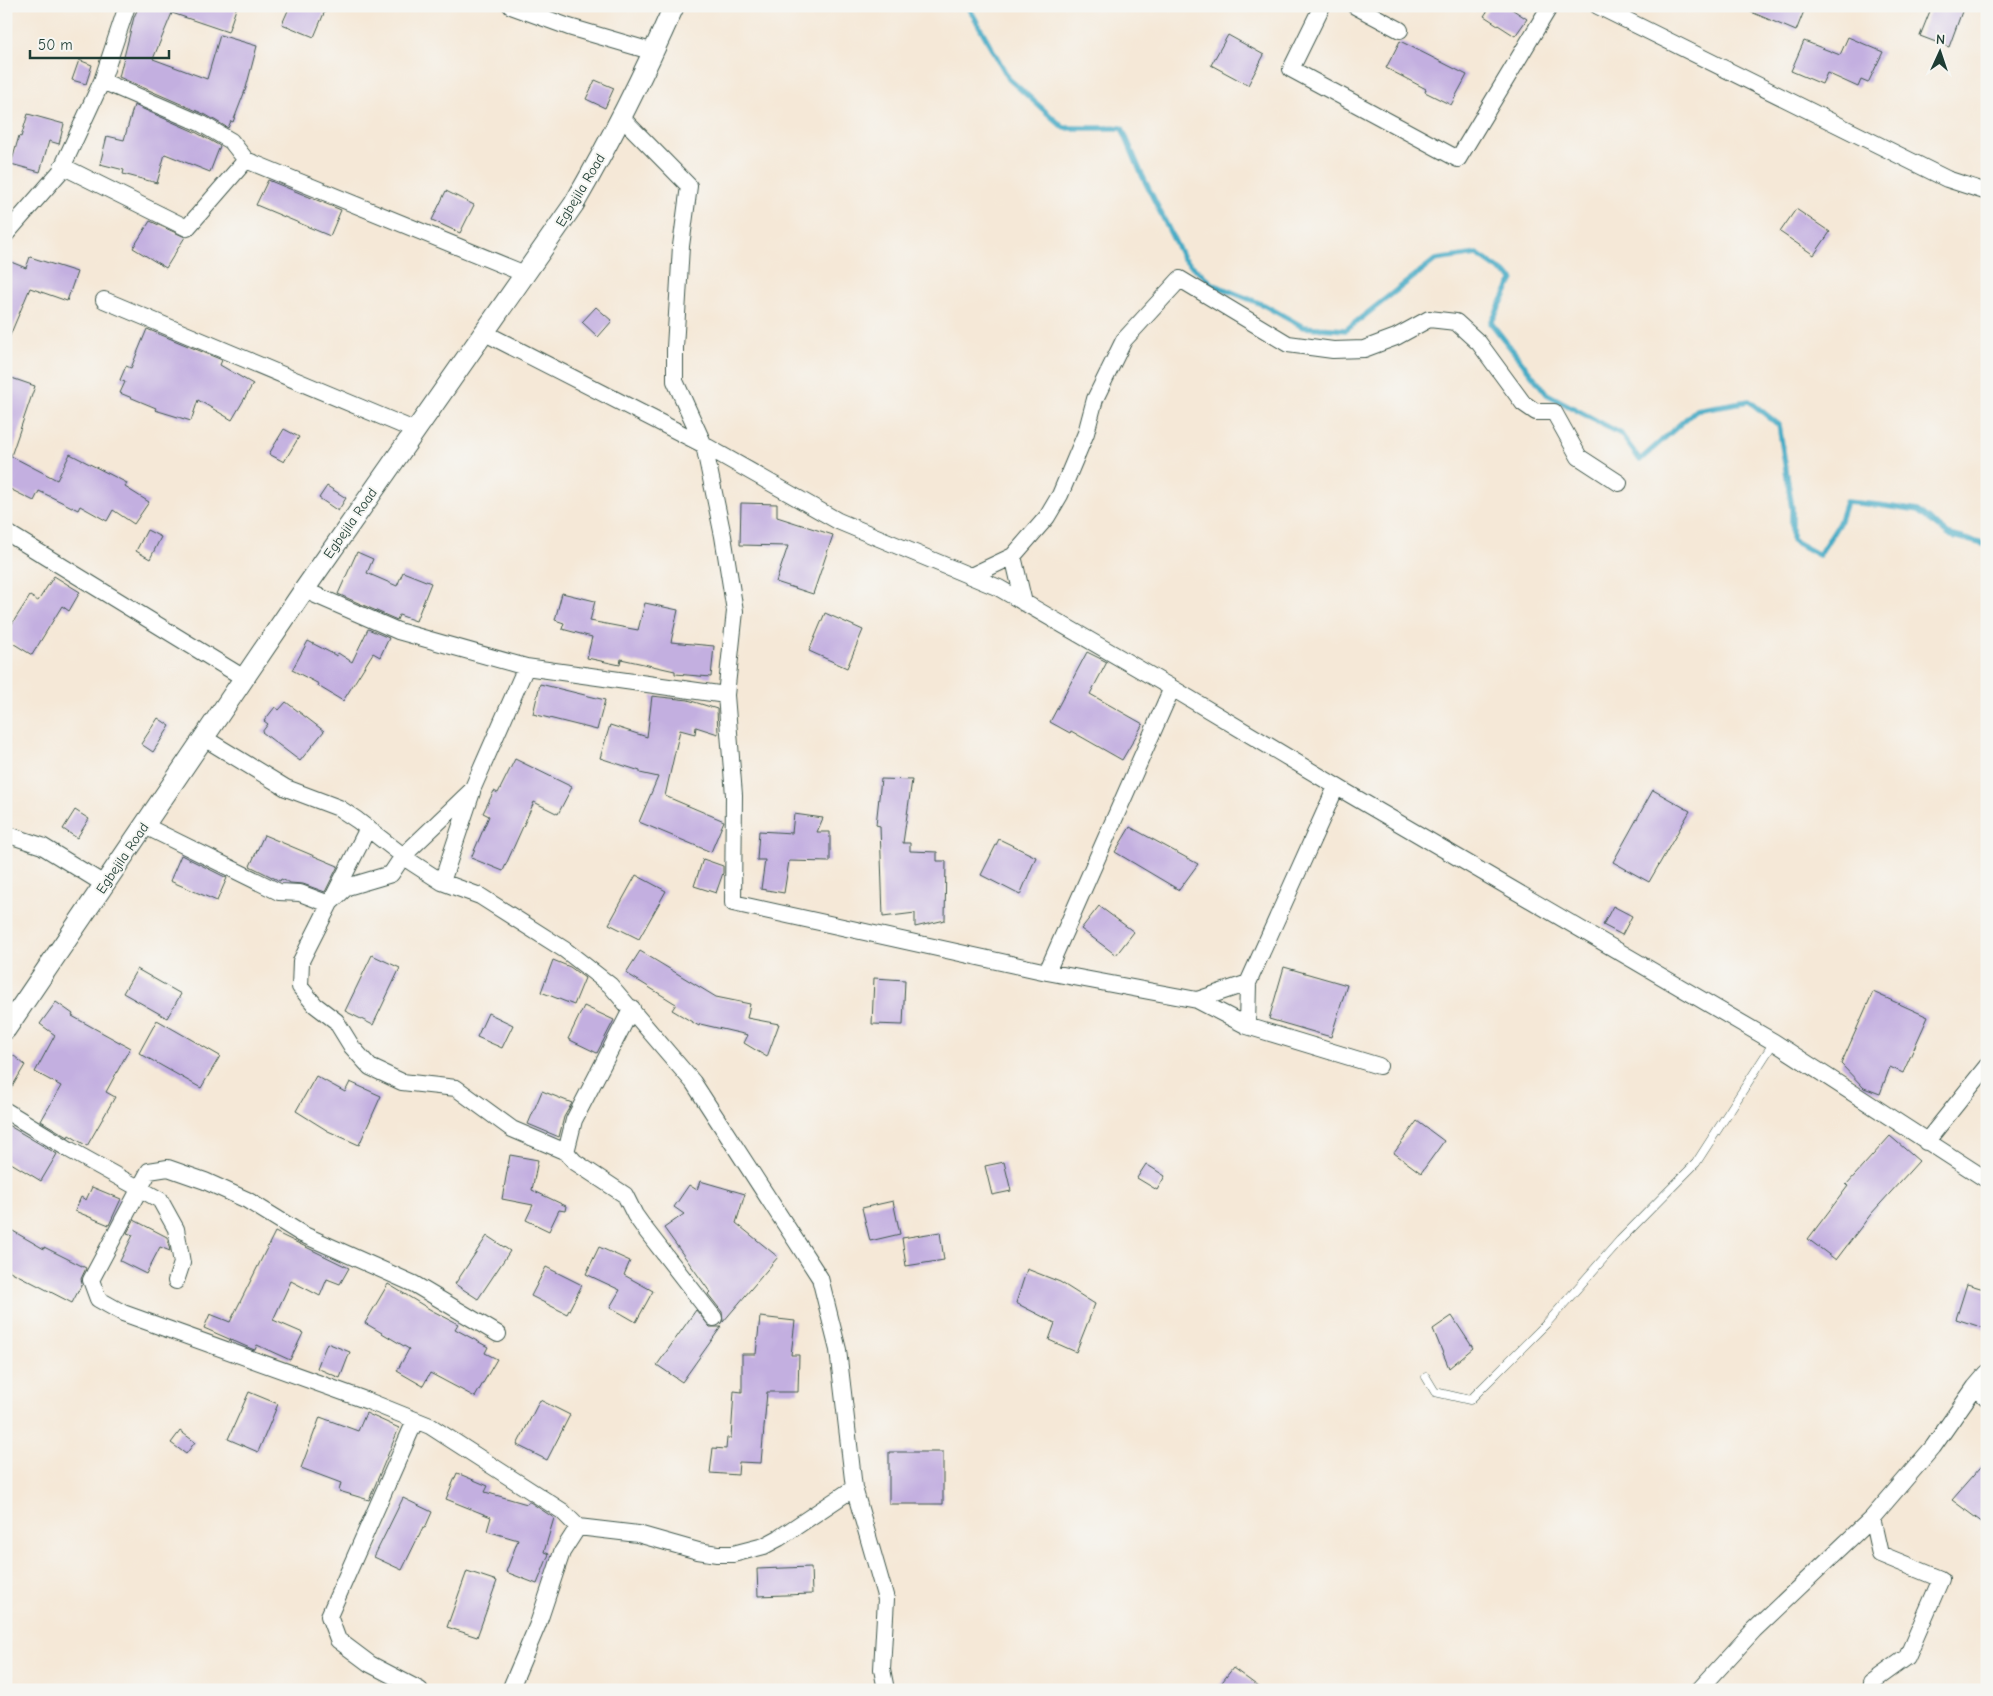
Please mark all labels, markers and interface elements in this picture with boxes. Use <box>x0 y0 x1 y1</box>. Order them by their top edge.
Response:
scale bar <box>30 28 169 60</box>
north arrow <box>1916 28 1966 78</box>
text: N <box>1936 31 1946 48</box>
text: 50 m <box>38 36 73 54</box>
street label: Egbejila Road <box>552 151 609 230</box>
street label: Egbejila Road <box>320 485 381 562</box>
street label: Egbejila Road <box>92 820 152 897</box>

